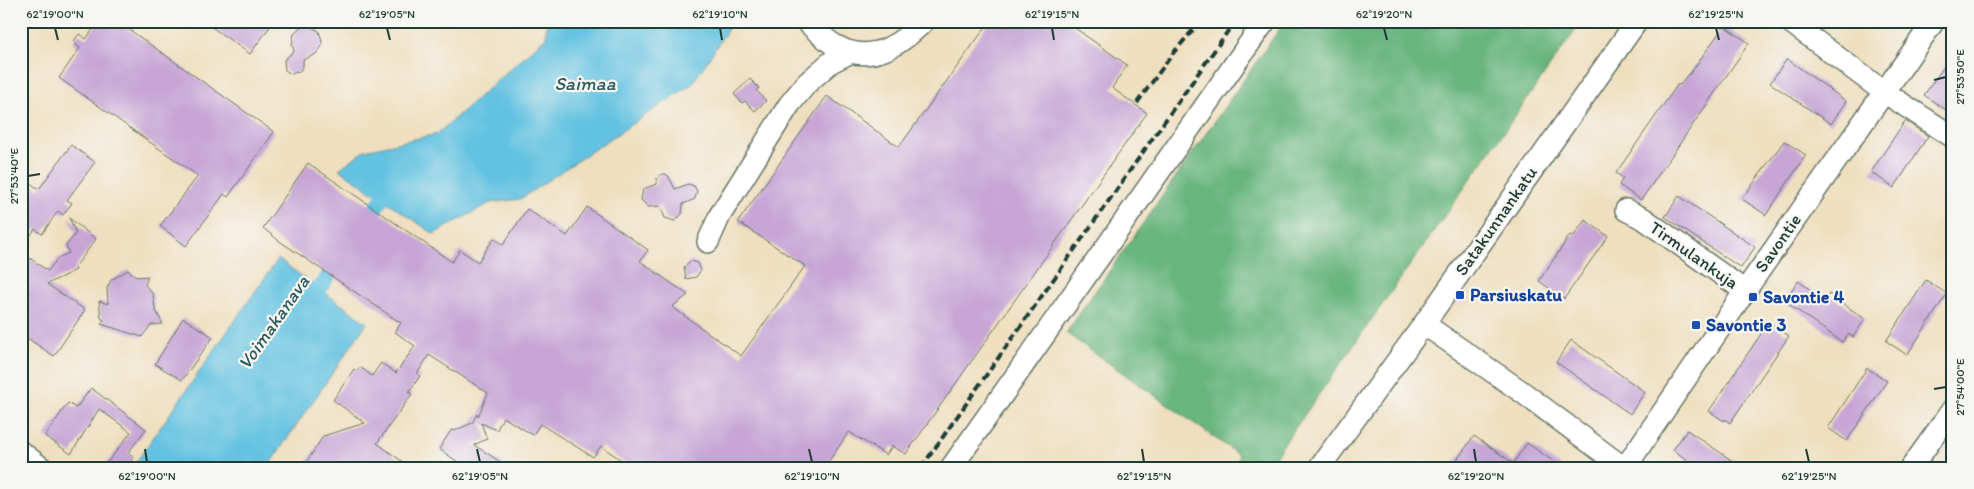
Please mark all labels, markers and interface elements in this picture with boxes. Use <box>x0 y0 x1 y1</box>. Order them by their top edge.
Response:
text: 62°19'00"N <box>26 7 84 21</box>
text: 62°19'05"N <box>359 7 415 21</box>
text: 62°19'10"N <box>692 7 748 21</box>
text: 62°19'15"N <box>1025 7 1079 21</box>
text: 62°19'20"N <box>1356 7 1412 21</box>
text: 62°19'25"N <box>1688 7 1744 21</box>
text: 27°53'50"E <box>1953 49 1967 105</box>
water label: Saimaa <box>554 72 616 95</box>
text: 27°53'40"E <box>7 147 21 204</box>
street label: Satakunnankatu <box>1450 162 1542 280</box>
street label: Savontie <box>1750 209 1806 277</box>
street label: Tirmulankuja <box>1645 216 1743 294</box>
water label: Voimakanava <box>233 271 314 374</box>
place label: Parsiuskatu <box>1470 284 1562 306</box>
place label: Savontie 4 <box>1763 286 1844 308</box>
marker: Parsiuskatu <box>1454 289 1466 301</box>
marker: Savontie 4 <box>1747 291 1759 303</box>
place label: Savontie 3 <box>1706 314 1786 336</box>
marker: Savontie 3 <box>1690 319 1702 331</box>
text: 27°54'00"E <box>1953 358 1967 416</box>
text: 62°19'00"N <box>118 469 176 483</box>
text: 62°19'05"N <box>452 469 508 483</box>
text: 62°19'10"N <box>784 469 840 483</box>
text: 62°19'15"N <box>1117 469 1171 483</box>
text: 62°19'20"N <box>1448 469 1504 483</box>
text: 62°19'25"N <box>1781 469 1837 483</box>

